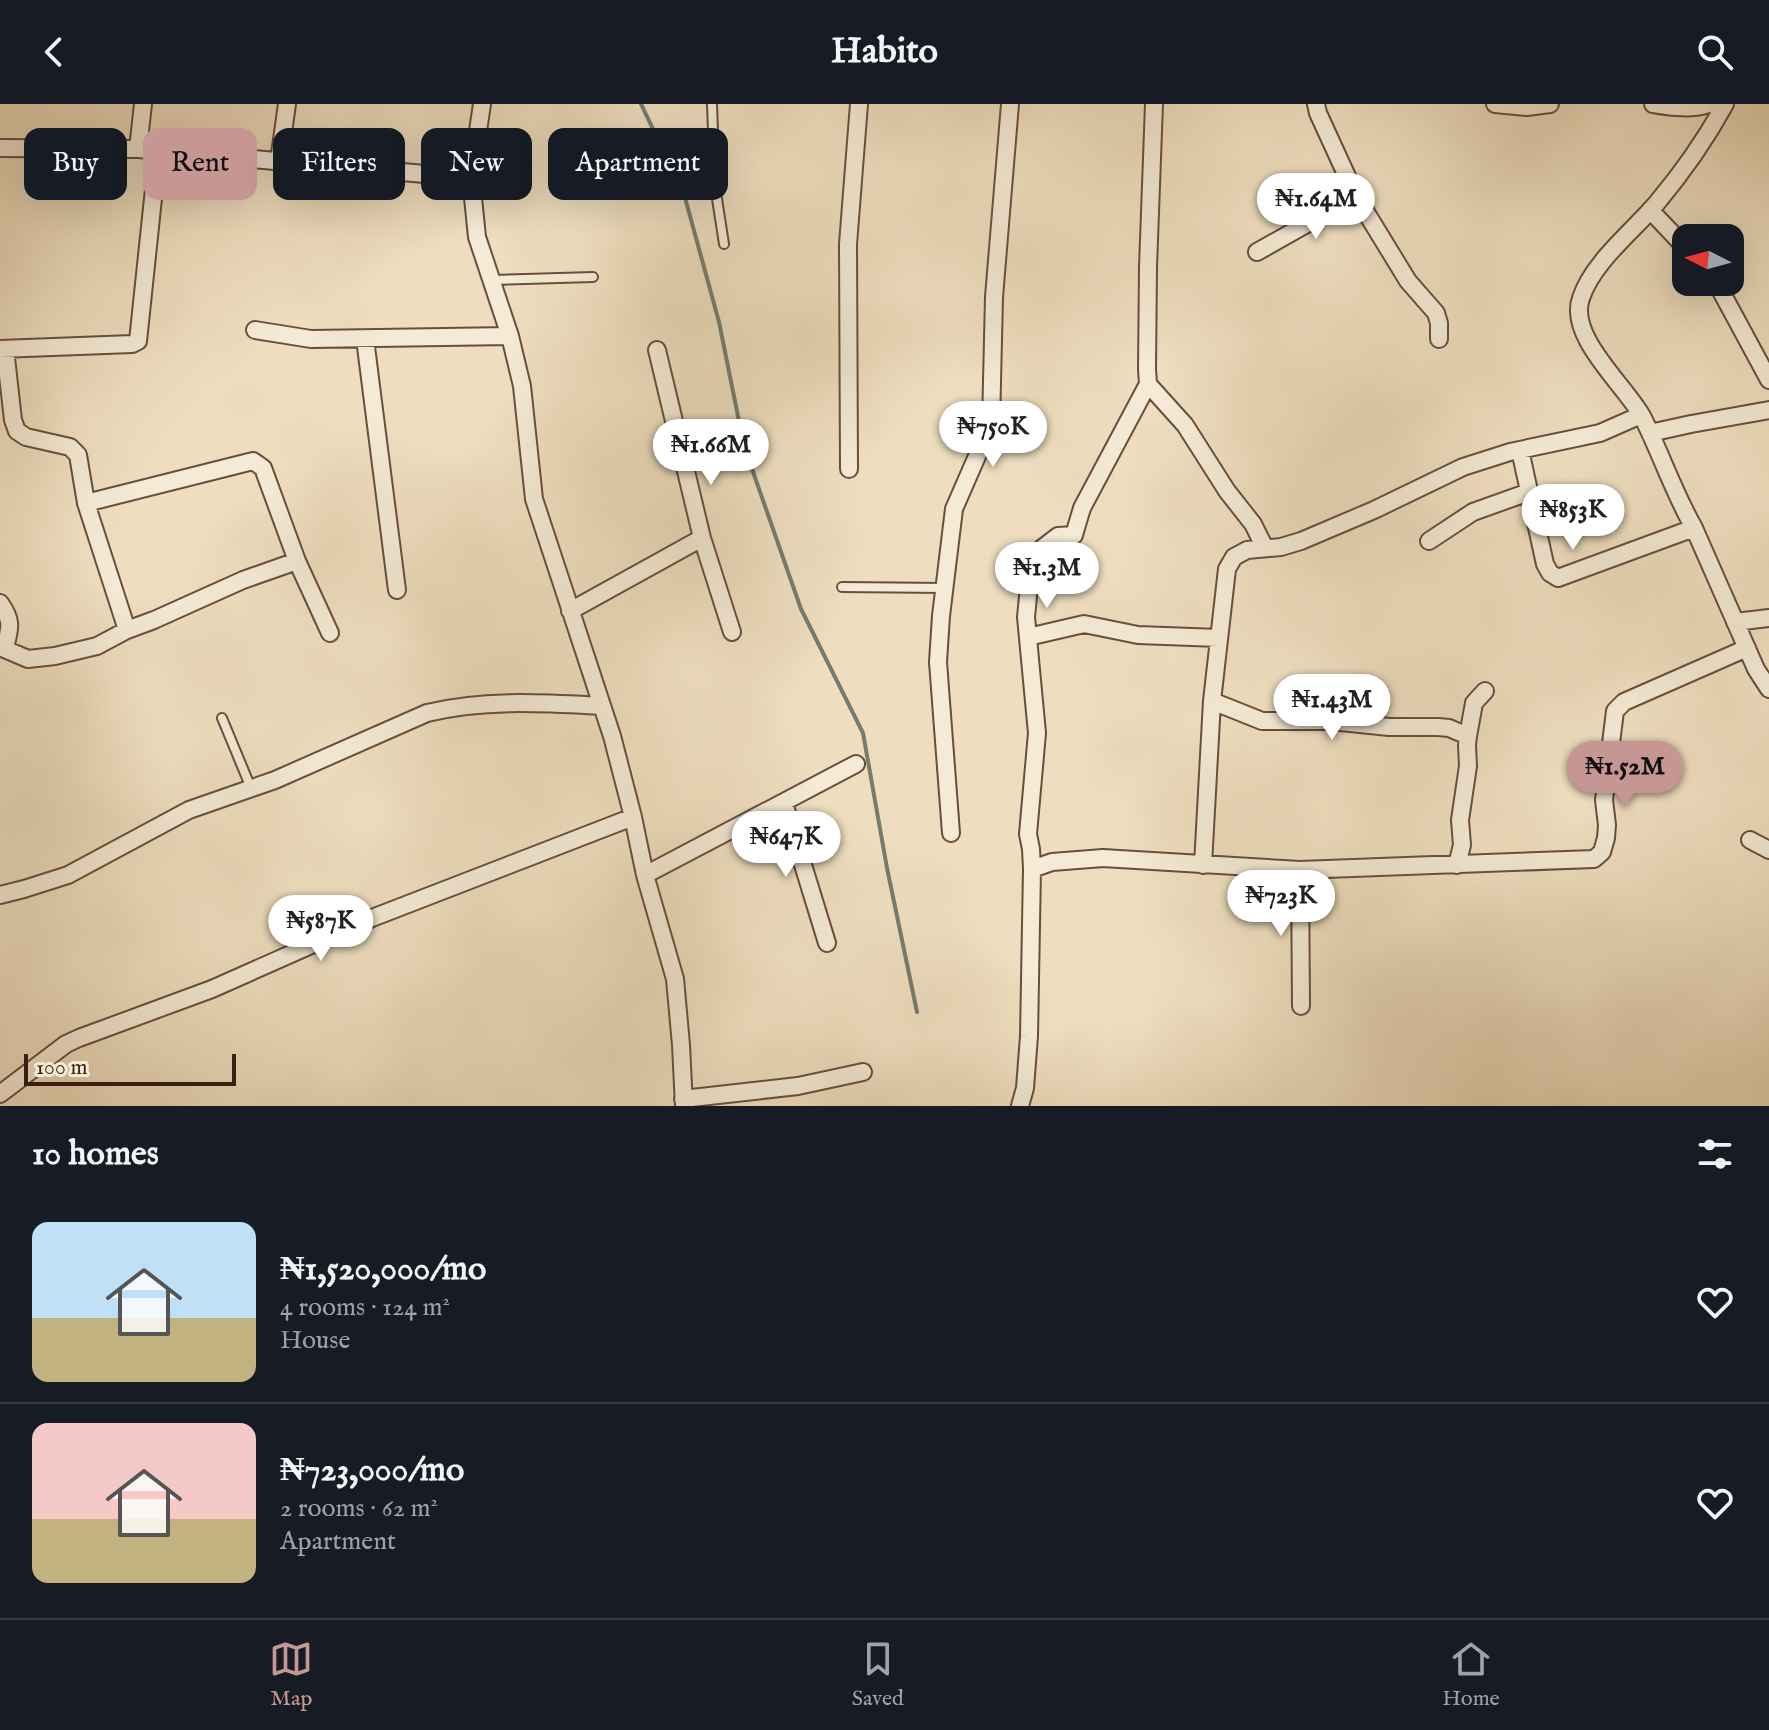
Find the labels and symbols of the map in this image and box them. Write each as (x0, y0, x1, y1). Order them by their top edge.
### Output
pin: ₦1.64M (1251, 173, 1381, 241)
north arrow (1672, 224, 1744, 296)
pin: ₦750K (937, 401, 1049, 469)
pin: ₦1.66M (646, 419, 776, 487)
pin: ₦853K (1517, 484, 1629, 552)
pin: ₦1.3M (991, 542, 1103, 610)
pin: ₦1.43M (1267, 674, 1397, 742)
pin: ₦1.52M (1560, 741, 1690, 809)
pin: ₦647K (730, 811, 842, 879)
pin: ₦723K (1225, 870, 1337, 938)
pin: ₦587K (265, 895, 377, 963)
scale bar (24, 1050, 236, 1086)

